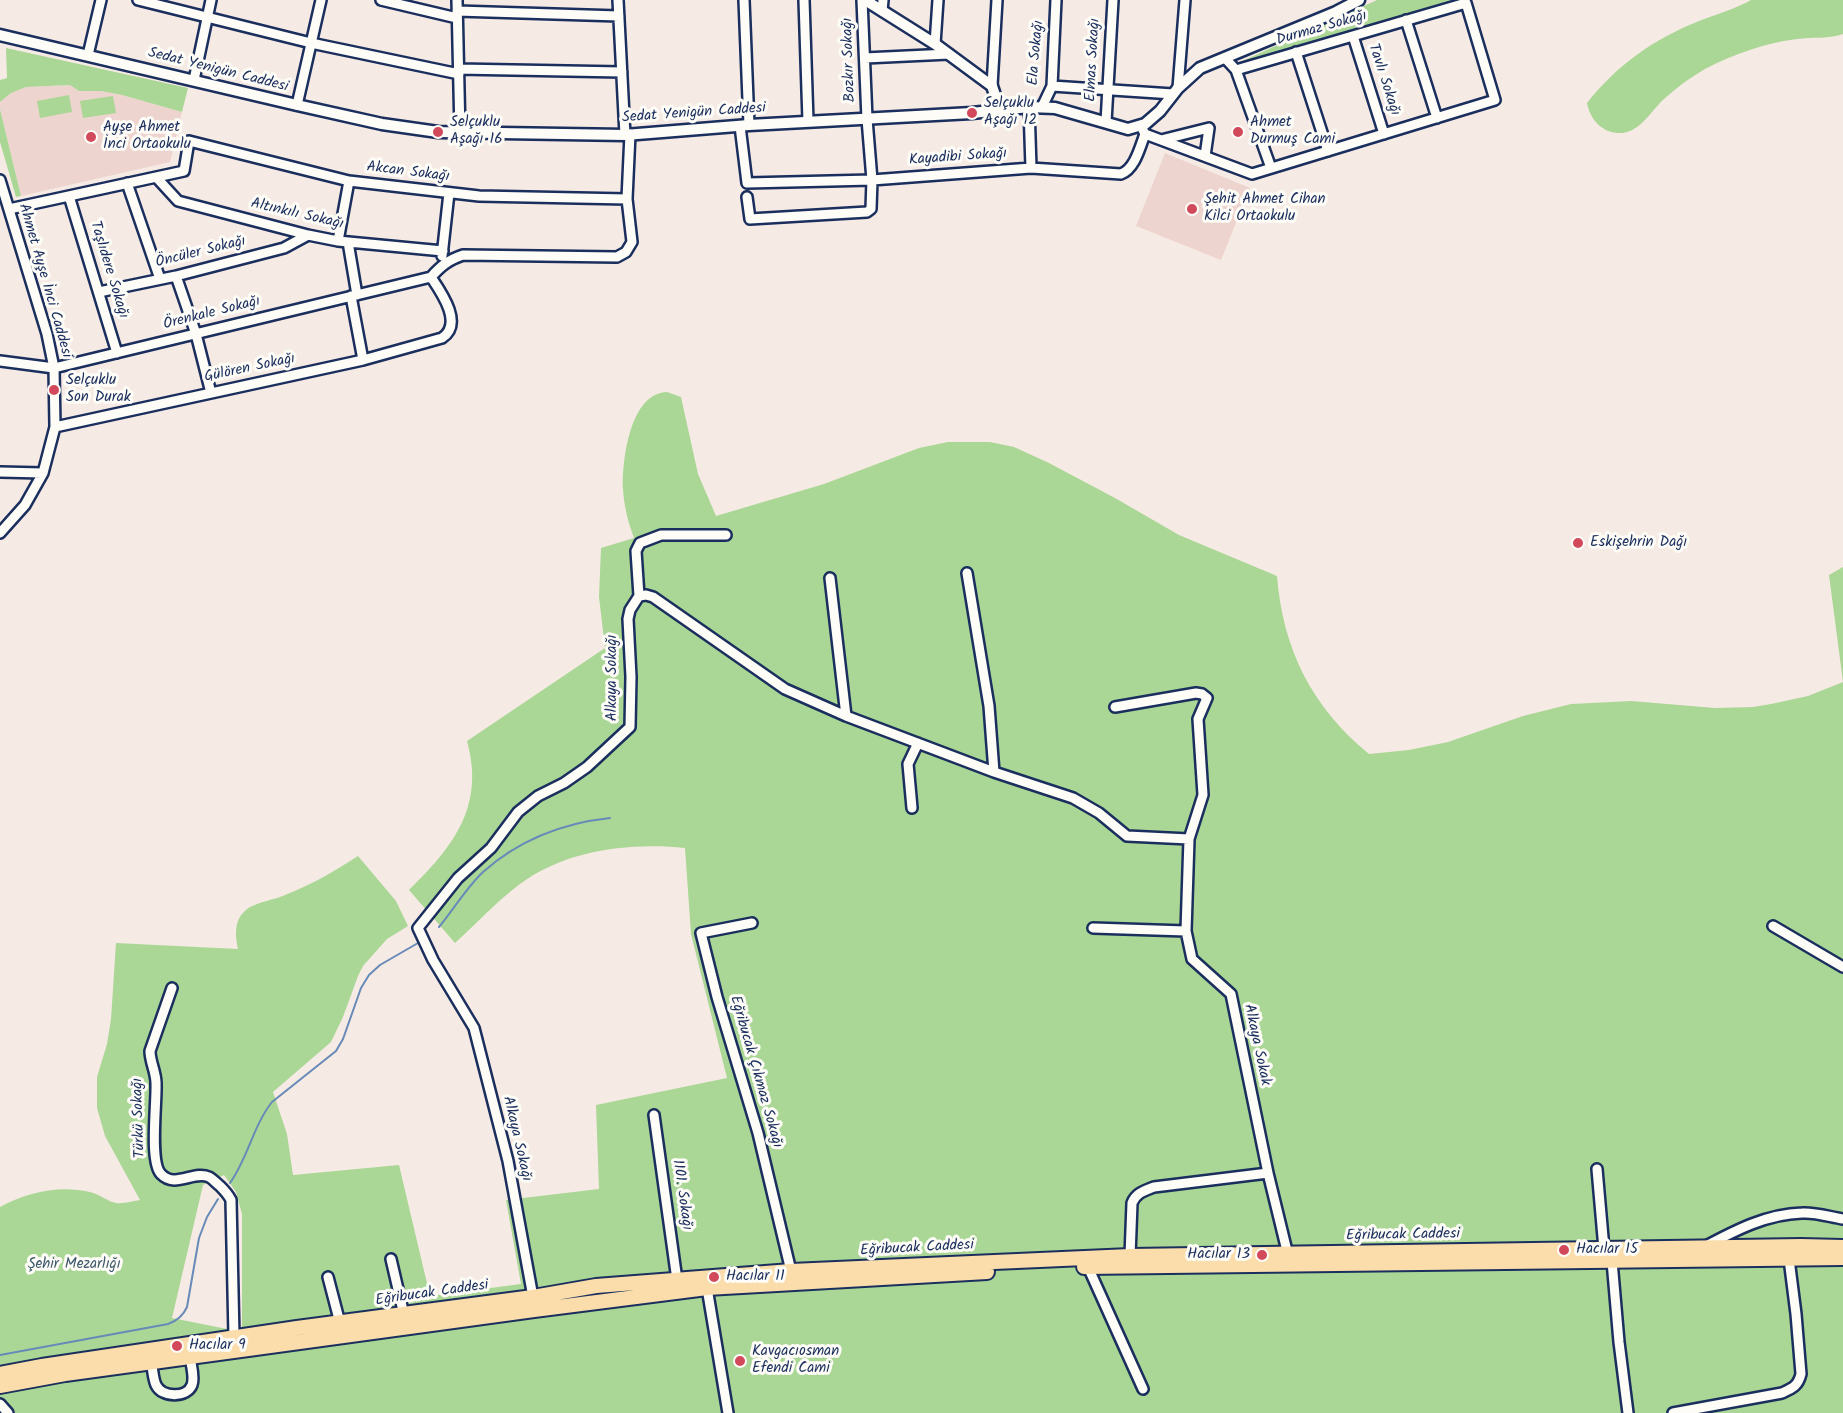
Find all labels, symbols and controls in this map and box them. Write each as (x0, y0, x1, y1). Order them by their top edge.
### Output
street label: Durmaz Sokağı (1275, 7, 1369, 51)
street label: Bozkır Sokağı (840, 17, 860, 103)
street label: Elmas Sokağı (1083, 18, 1105, 102)
street label: Ela Sokağı (1025, 20, 1049, 86)
street label: Tavlı Sokağı (1363, 42, 1403, 118)
street label: Sedat Yenigün Caddesi (146, 45, 290, 97)
place label: Selçuklu Aşağı 12 (984, 95, 1037, 130)
street label: Sedat Yenigün Caddesi (622, 100, 766, 128)
marker: Selçuklu Aşağı 12 (965, 106, 979, 120)
place label: Selçuklu Aşağı 16 (450, 114, 503, 149)
place label: Ahmet Durmuş Cami (1250, 114, 1335, 149)
place label: Ayşe Ahmet İnci Ortaokulu (103, 119, 191, 154)
marker: Selçuklu Aşağı 16 (431, 125, 445, 139)
marker: Ahmet Durmuş Cami (1231, 125, 1245, 139)
marker: Ayşe Ahmet İnci Ortaokulu (84, 130, 98, 144)
street label: Kayadibi Sokağı (908, 146, 1008, 170)
street label: Akcan Sokağı (365, 159, 451, 187)
place label: Şehit Ahmet Cihan Kilci Ortaokulu (1204, 191, 1326, 226)
street label: Altınkılı Sokağı (249, 196, 345, 234)
street label: Ahmet Ayşe İnci Caddesi (13, 202, 75, 360)
marker: Şehit Ahmet Cihan Kilci Ortaokulu (1185, 202, 1199, 216)
street label: Taşlıdere Sokağı (85, 219, 131, 321)
street label: Öncüler Sokağı (154, 233, 248, 273)
street label: Örenkale Sokağı (162, 293, 262, 335)
street label: Gülören Sokağı (203, 351, 297, 387)
place label: Selçuklu Son Durak (66, 372, 131, 407)
marker: Selçuklu Son Durak (47, 383, 61, 397)
place label: Eskişehrin Dağı (1590, 534, 1687, 552)
marker: Eskişehrin Dağı (1571, 536, 1585, 550)
street label: Alkaya Sokağı (604, 635, 622, 721)
street label: Eğribucak Çıkmaz Sokağı (725, 994, 785, 1150)
street label: Alkaya Sokak (1239, 1003, 1273, 1087)
street label: Türkü Sokağı (130, 1078, 150, 1158)
street label: Alkaya Sokağı (497, 1095, 535, 1183)
street label: 1101. Sokağı (667, 1159, 695, 1231)
street label: Eğribucak Caddesi (1346, 1226, 1460, 1246)
street label: Eğribucak Caddesi (860, 1237, 974, 1261)
place label: Hacılar 15 (1576, 1241, 1638, 1259)
marker: Hacılar 15 (1557, 1243, 1571, 1257)
place label: Hacılar 13 (1187, 1246, 1250, 1264)
marker: Hacılar 13 (1255, 1248, 1269, 1262)
park label: Şehir Mezarlığı (27, 1256, 121, 1274)
place label: Hacılar 11 (726, 1268, 785, 1286)
marker: Hacılar 11 (707, 1270, 721, 1284)
street label: Eğribucak Caddesi (374, 1277, 490, 1311)
place label: Hacılar 9 (189, 1337, 246, 1355)
marker: Hacılar 9 (170, 1339, 184, 1353)
place label: Kavgacıosman Efendi Cami (752, 1343, 839, 1378)
marker: Kavgacıosman Efendi Cami (733, 1354, 747, 1368)

